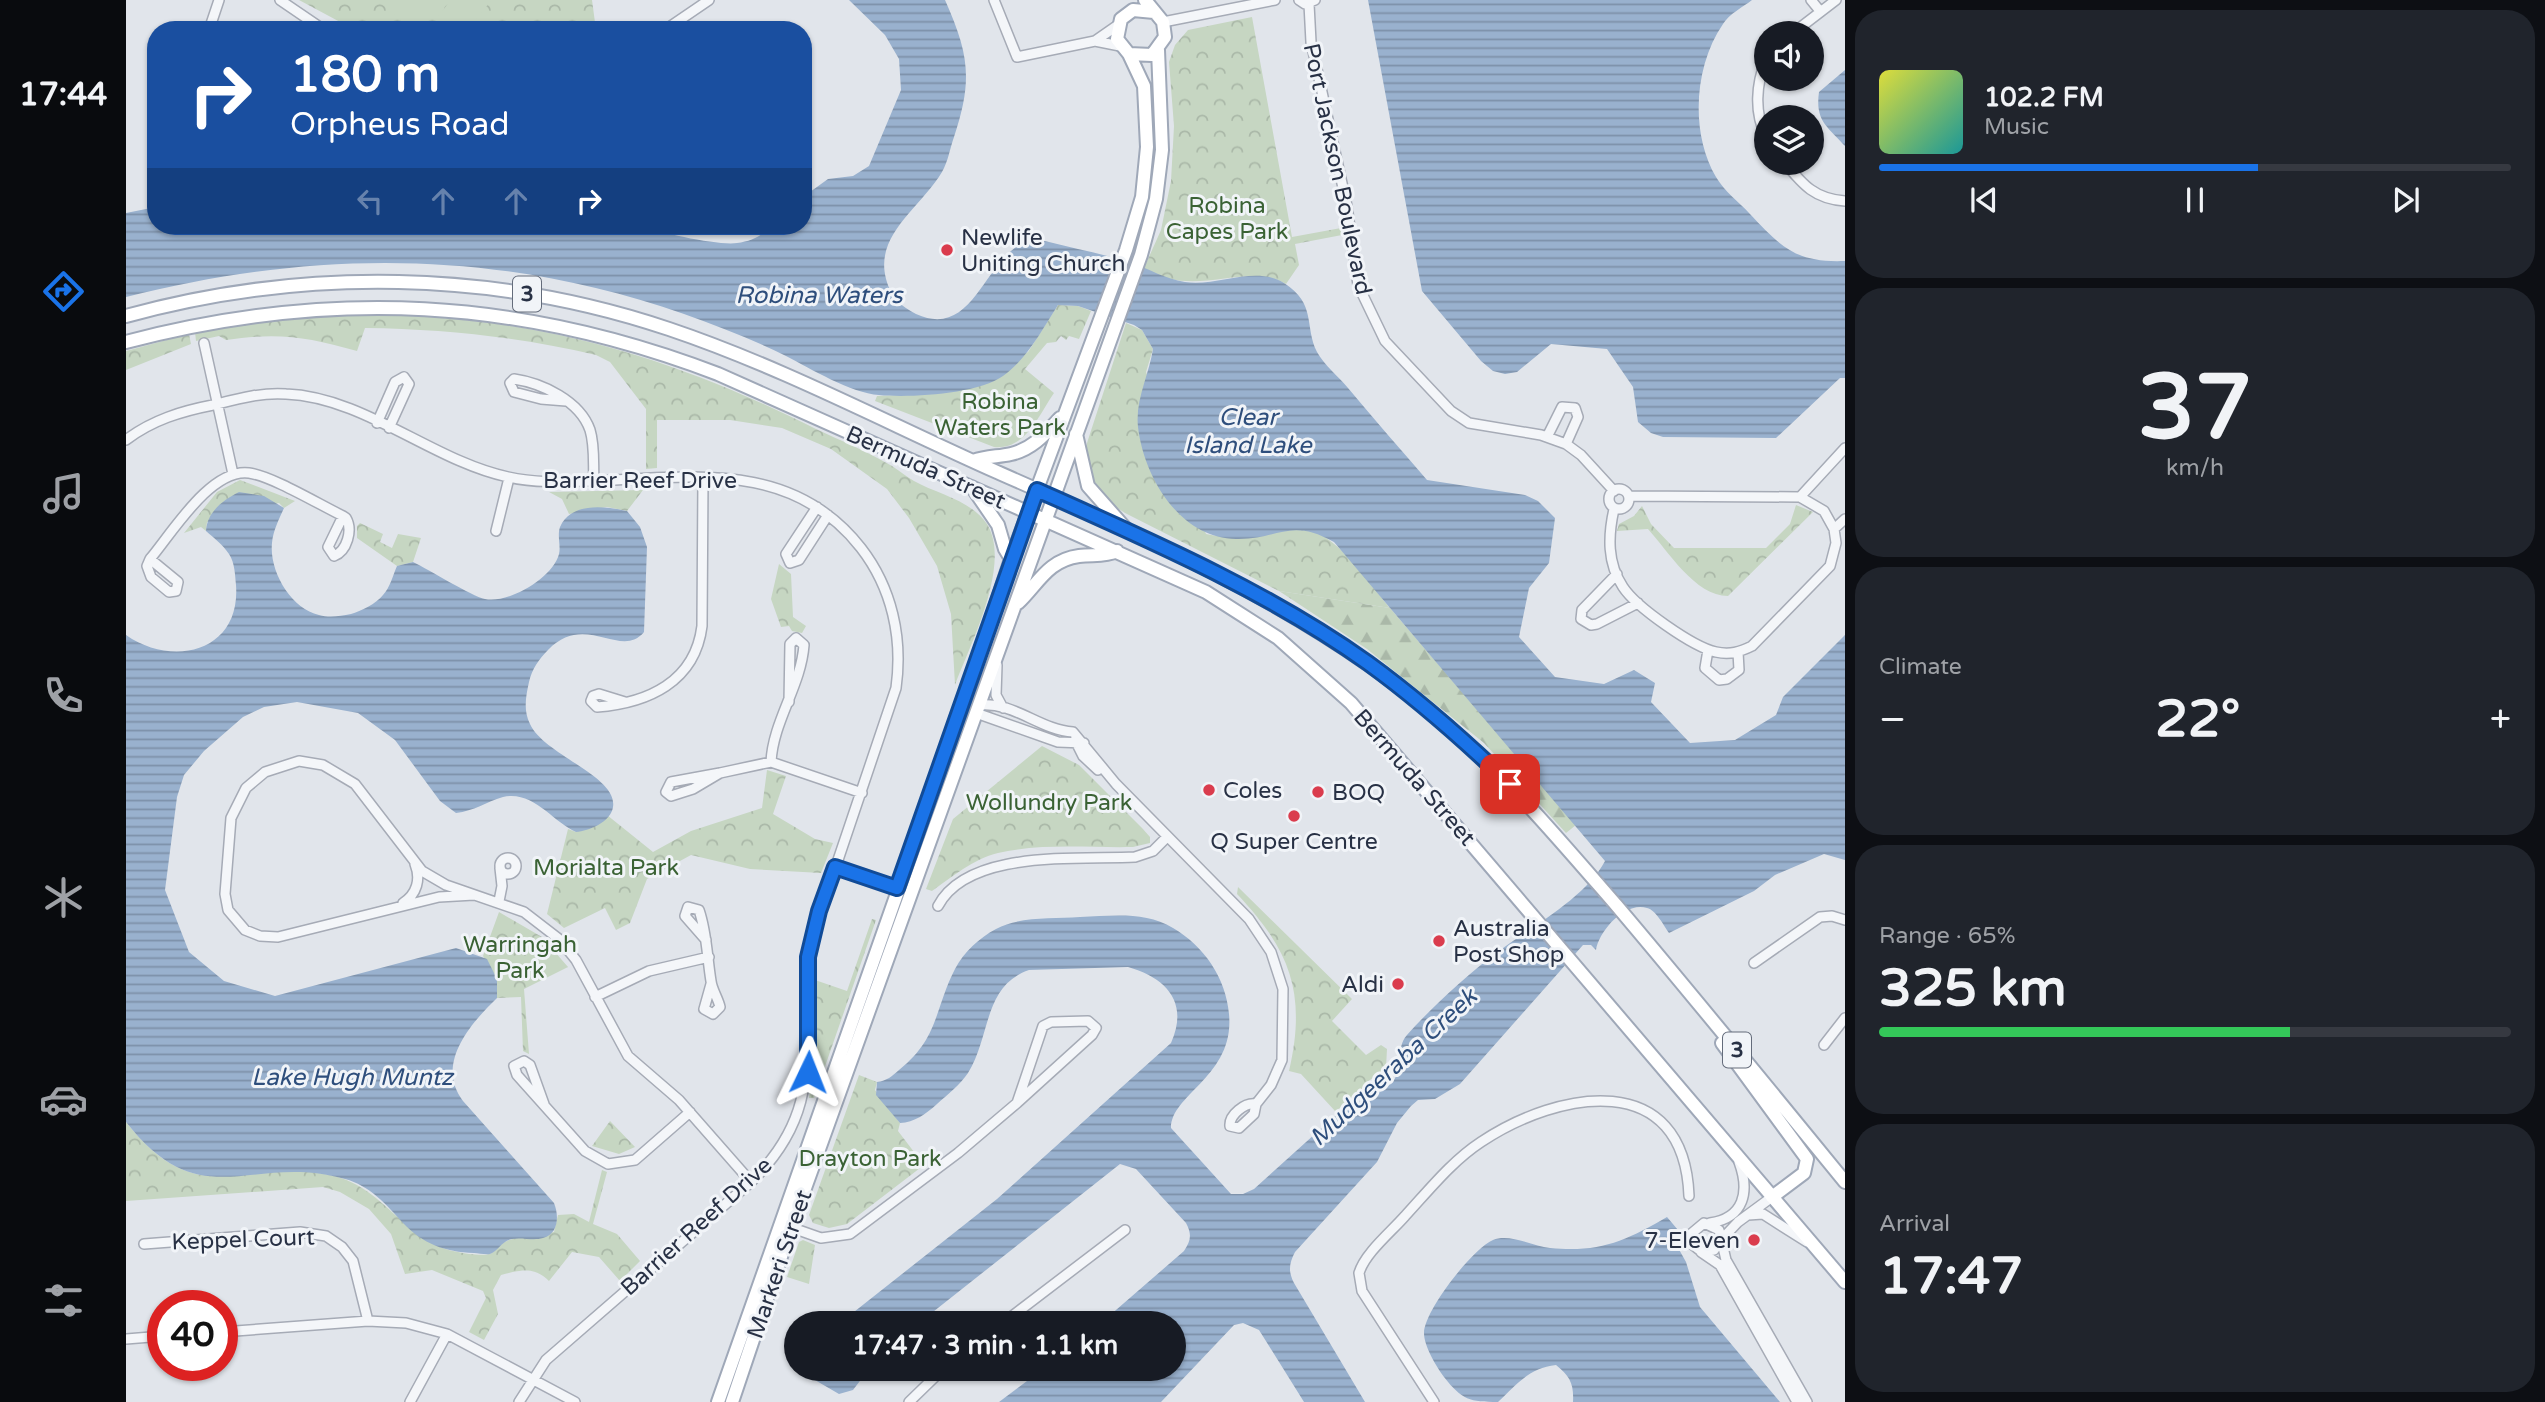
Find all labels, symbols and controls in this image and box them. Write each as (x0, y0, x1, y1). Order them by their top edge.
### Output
map controls (1754, 21, 1824, 175)
button: sound (1754, 21, 1824, 91)
street label: Port Jackson Boulevard (1297, 41, 1377, 298)
text: 180 m (290, 46, 440, 105)
icon: right (175, 49, 266, 140)
text: 17:44 (19, 76, 107, 114)
text: 102.2 FM (1984, 82, 2104, 113)
button: layers (1754, 105, 1824, 175)
text: Orpheus Road (290, 106, 509, 144)
text: Music (1984, 113, 2049, 141)
icon: previous (1965, 181, 2003, 219)
icon: pause (2176, 181, 2214, 219)
icon: next (2387, 181, 2425, 219)
icon: left (351, 182, 389, 220)
icon: ahead (424, 182, 462, 220)
icon: ahead (497, 182, 535, 220)
icon: right (570, 182, 608, 220)
park label: Robina Capes Park (1166, 192, 1288, 246)
place label: Newlife Uniting Church (961, 224, 1125, 278)
marker: Newlife Uniting Church (939, 242, 955, 258)
icon: directions (39, 267, 88, 316)
road number: 3 (513, 276, 541, 312)
water label: Robina Waters (736, 281, 904, 310)
text: 37 (2138, 353, 2252, 463)
park label: Robina Waters Park (934, 388, 1066, 442)
water label: Clear Island Lake (1184, 403, 1313, 460)
street label: Bermuda Street (841, 420, 1010, 516)
text: km/h (2166, 454, 2224, 482)
street label: Barrier Reef Drive (543, 467, 737, 495)
icon: music (39, 469, 88, 518)
text: Climate (1879, 653, 1962, 681)
icon: phone (39, 671, 88, 720)
text: 22° (2155, 688, 2240, 751)
text: − (1879, 697, 1906, 743)
text: + (2490, 697, 2511, 743)
street label: Bermuda Street (1347, 704, 1481, 852)
pin (1480, 754, 1540, 814)
icon: arrive (1491, 765, 1529, 803)
place label: Coles (1223, 777, 1282, 805)
place label: BOQ (1332, 779, 1385, 807)
marker: Coles (1201, 782, 1217, 798)
marker: BOQ (1310, 784, 1326, 800)
park label: Wollundry Park (966, 789, 1132, 817)
marker: Q Super Centre (1286, 808, 1302, 824)
place label: Q Super Centre (1210, 828, 1378, 856)
park label: Morialta Park (533, 854, 679, 882)
icon: climate (39, 873, 88, 922)
place label: Australia Post Shop (1453, 915, 1564, 969)
text: Range · 65% (1879, 922, 2015, 950)
park label: Warringah Park (463, 931, 577, 985)
marker: Australia Post Shop (1431, 933, 1447, 949)
text: 325 km (1879, 957, 2067, 1020)
place label: Aldi (1341, 971, 1384, 999)
marker: Aldi (1390, 976, 1406, 992)
water label: Mudgeeraba Creek (1304, 981, 1484, 1152)
road number: 3 (1723, 1032, 1751, 1068)
position arrow (771, 1035, 845, 1109)
water label: Lake Hugh Muntz (251, 1063, 455, 1092)
icon: car (39, 1075, 88, 1124)
park label: Drayton Park (798, 1145, 942, 1173)
street label: Barrier Reef Drive (615, 1151, 778, 1302)
street label: Markeri Street (741, 1186, 819, 1342)
text: Arrival (1879, 1210, 1950, 1238)
street label: Keppel Court (171, 1223, 315, 1256)
place label: 7-Eleven (1644, 1227, 1740, 1255)
marker: 7-Eleven (1746, 1232, 1762, 1248)
text: 17:47 (1879, 1245, 2023, 1308)
icon: filters (39, 1276, 88, 1325)
speed limit sign: 40 (147, 1290, 238, 1381)
text: 17:47 · 3 min · 1.1 km (852, 1330, 1118, 1361)

